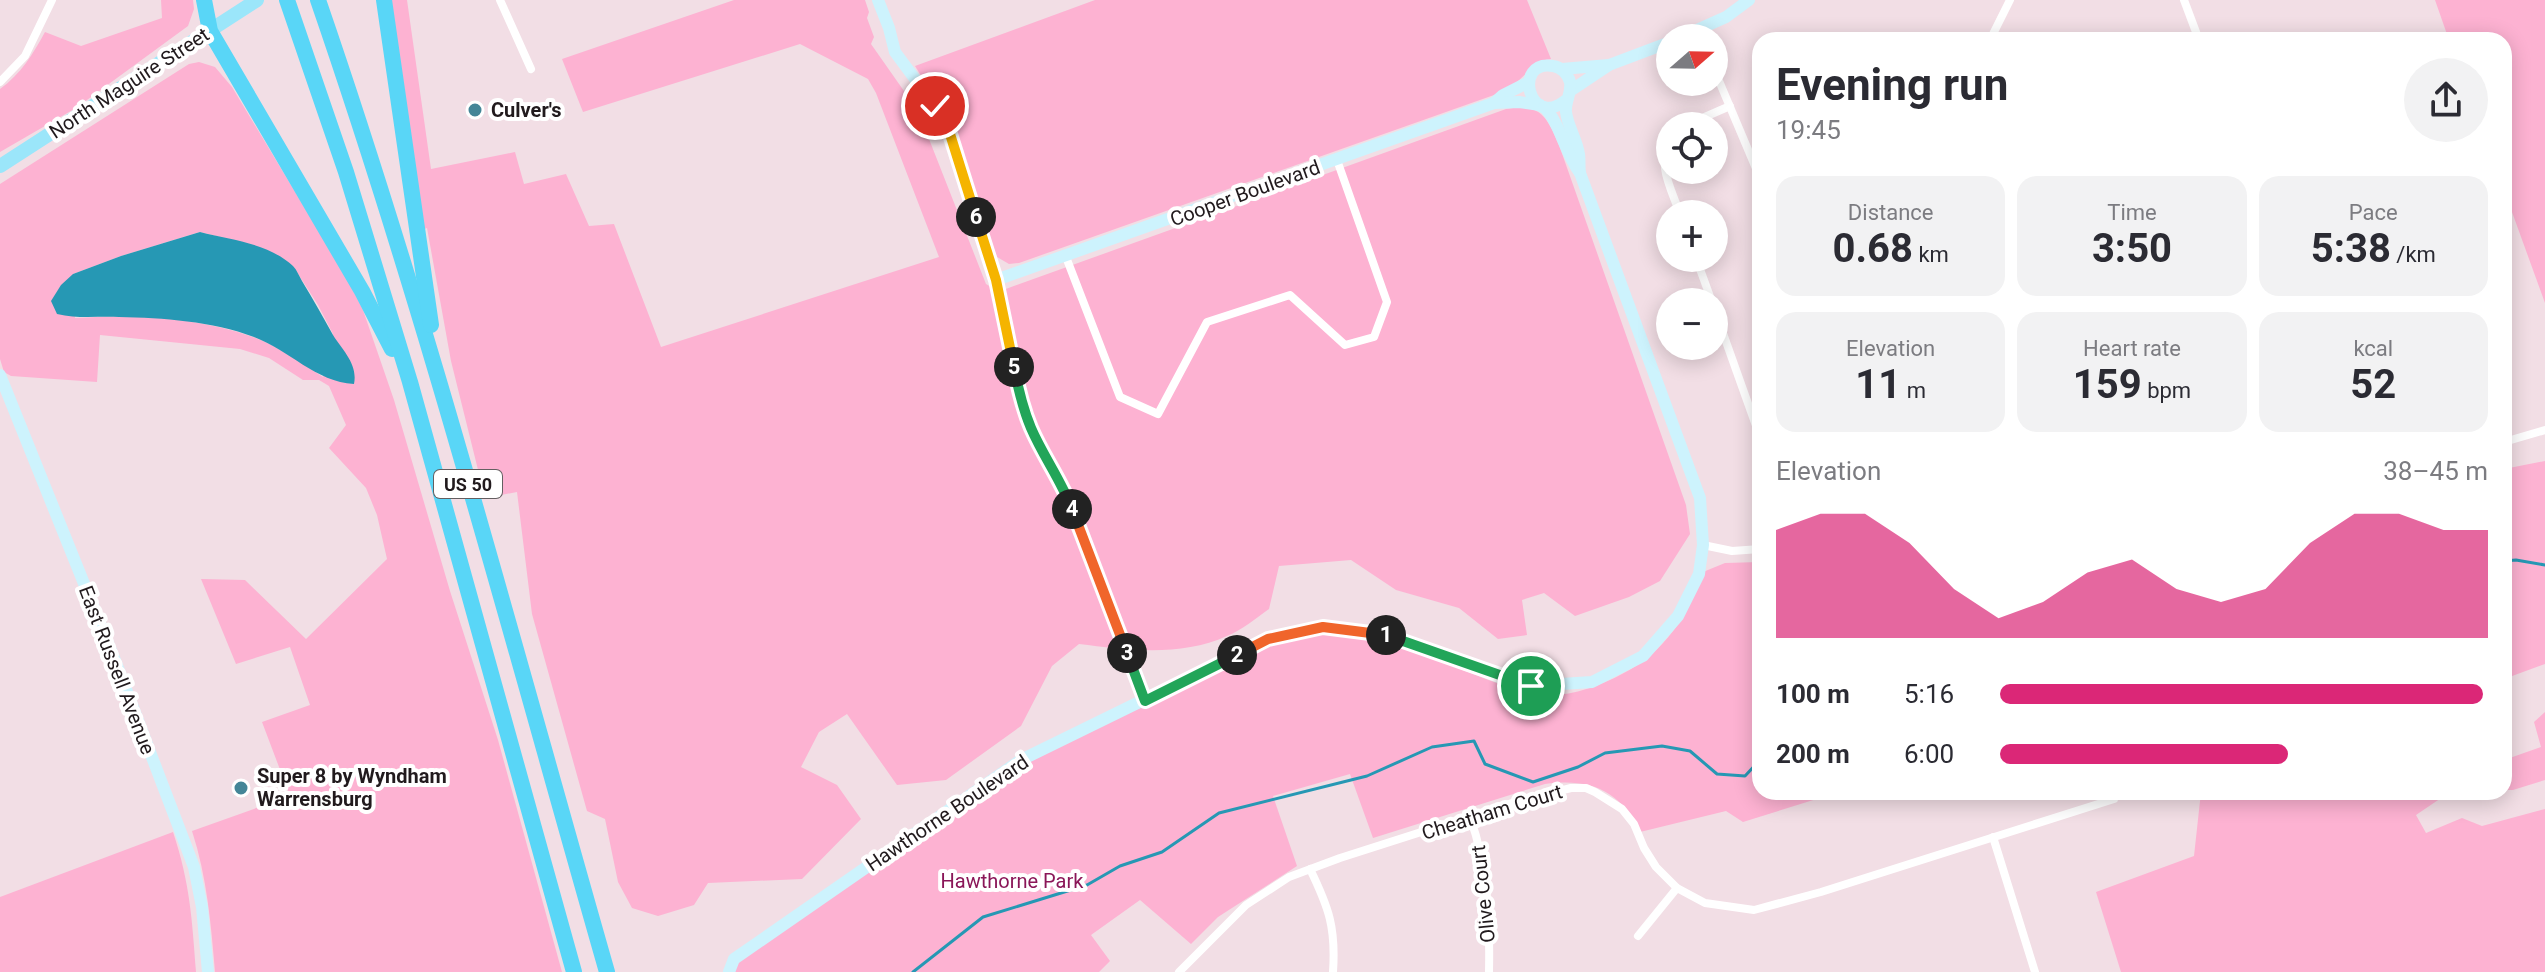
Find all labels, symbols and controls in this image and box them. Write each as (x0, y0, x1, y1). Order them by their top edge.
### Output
street label: North Maguire Street (45, 22, 213, 144)
north arrow (1656, 24, 1728, 96)
map controls (1656, 24, 1728, 360)
button: share (2404, 58, 2488, 142)
text: Evening run (1776, 59, 2008, 111)
pin (901, 72, 969, 140)
icon: check (913, 84, 957, 128)
place label: Culver's (491, 98, 562, 122)
marker: Culver's (466, 101, 484, 119)
button: locate (1656, 112, 1728, 184)
text: 19:45 (1776, 115, 1841, 145)
street label: Cooper Boulevard (1167, 155, 1323, 231)
pin: 6 (956, 197, 996, 237)
button: + (1656, 200, 1728, 272)
text: Distance (1848, 200, 1933, 225)
text: Time (2107, 200, 2157, 225)
text: Pace (2349, 200, 2398, 225)
text: 6 (970, 204, 982, 229)
text: 0.68 (1832, 225, 1913, 272)
text: 3:50 (2092, 225, 2172, 272)
text: 5:38 (2311, 225, 2391, 272)
text: km (1913, 242, 1949, 267)
text: /km (2391, 242, 2436, 267)
button: − (1656, 288, 1728, 360)
text: Elevation (1846, 336, 1935, 361)
text: Heart rate (2083, 336, 2181, 361)
text: kcal (2353, 336, 2393, 361)
pin: 5 (994, 347, 1034, 387)
text: 5 (1008, 354, 1020, 379)
text: 11 (1855, 361, 1901, 408)
text: 159 (2073, 361, 2142, 408)
text: 52 (2350, 361, 2396, 408)
text: m (1901, 378, 1926, 403)
text: bpm (2142, 378, 2191, 403)
text: Elevation (1776, 456, 1881, 486)
text: 38–45 m (2383, 456, 2488, 486)
road number: US 50 (434, 470, 502, 498)
pin: 4 (1052, 489, 1092, 529)
text: 4 (1066, 496, 1078, 521)
street label: East Russell Avenue (74, 582, 160, 758)
pin: 1 (1366, 615, 1406, 655)
text: 1 (1380, 622, 1392, 647)
pin: 3 (1107, 633, 1147, 673)
pin: 2 (1217, 635, 1257, 675)
text: 3 (1121, 640, 1133, 665)
text: 2 (1231, 642, 1243, 667)
pin (1497, 652, 1565, 720)
icon: arrive (1509, 664, 1553, 708)
text: 100 m (1776, 679, 1850, 709)
text: 5:16 (1904, 679, 1954, 709)
text: 200 m (1776, 739, 1850, 769)
text: 6:00 (1904, 739, 1954, 769)
street label: Hawthorne Boulevard (861, 750, 1033, 876)
place label: Super 8 by Wyndham Warrensburg (257, 764, 447, 811)
marker: Super 8 by Wyndham Warrensburg (232, 779, 250, 797)
street label: Cheatham Court (1419, 779, 1565, 845)
street label: Olive Court (1466, 844, 1500, 944)
park label: Hawthorne Park (941, 869, 1084, 893)

